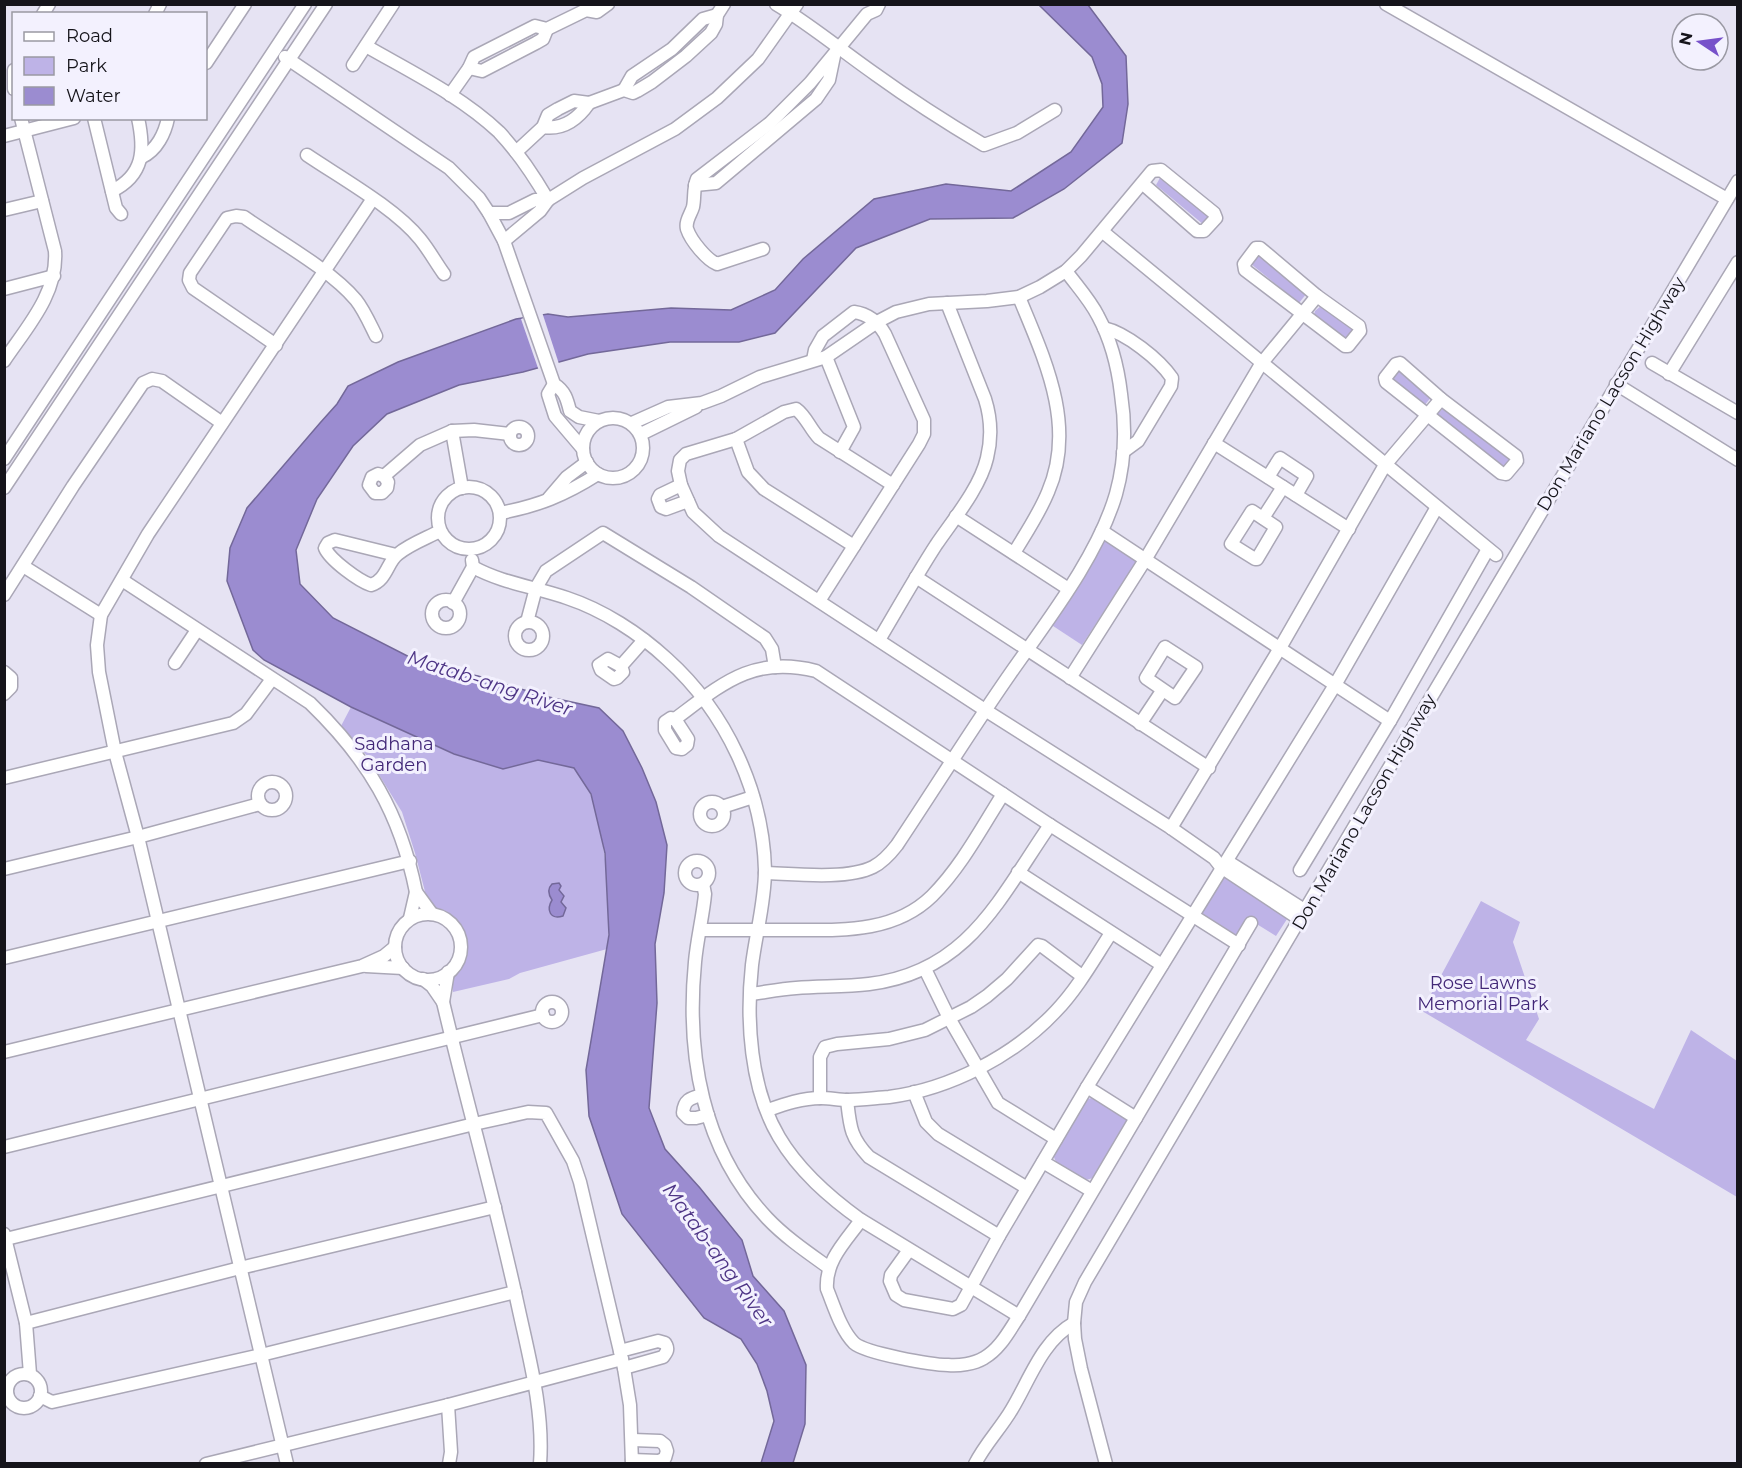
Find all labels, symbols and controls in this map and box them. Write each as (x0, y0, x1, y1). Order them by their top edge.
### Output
legend (12, 12, 207, 120)
north arrow (1670, 12, 1730, 72)
text: Road (66, 25, 113, 47)
text: N (1675, 30, 1697, 47)
text: Park (66, 55, 107, 77)
text: Water (66, 85, 121, 107)
street label: Don Mariano Lacson Highway (1532, 273, 1690, 515)
water label: Matab-ang River (404, 645, 576, 721)
street label: Don Mariano Lacson Highway (1287, 690, 1441, 934)
park label: Sadhana Garden (354, 733, 434, 776)
park label: Rose Lawns Memorial Park (1417, 972, 1549, 1015)
water label: Matab-ang River (658, 1178, 779, 1332)

